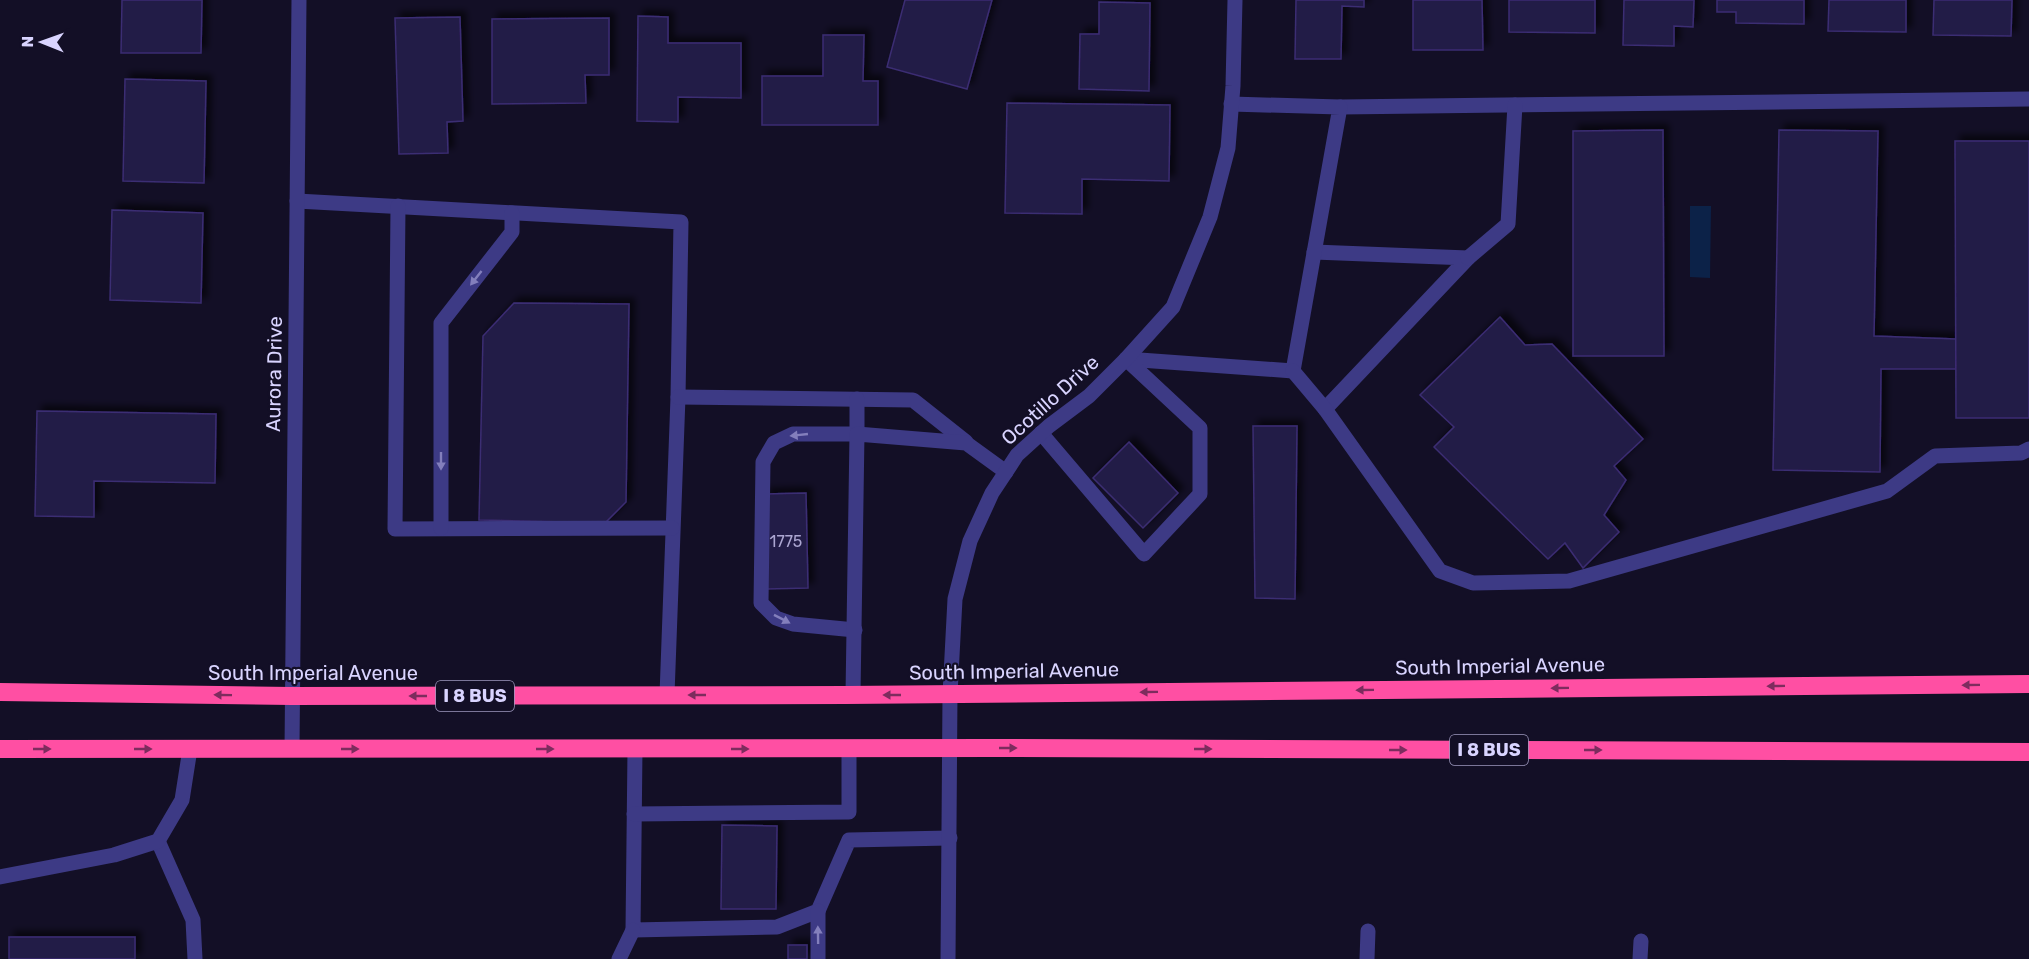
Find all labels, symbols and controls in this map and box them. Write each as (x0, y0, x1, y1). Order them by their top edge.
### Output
north arrow (12, 12, 72, 72)
text: N (18, 36, 37, 48)
one-way arrow (470, 270, 482, 286)
street label: Aurora Drive (261, 316, 287, 432)
street label: Ocotillo Drive (996, 350, 1104, 450)
one-way arrow (789, 430, 808, 440)
one-way arrow (436, 452, 446, 471)
house number: 1775 (770, 532, 802, 551)
one-way arrow (773, 614, 790, 623)
street label: South Imperial Avenue (1395, 652, 1605, 680)
street label: South Imperial Avenue (909, 657, 1119, 685)
street label: South Imperial Avenue (208, 661, 418, 685)
one-way arrow (1961, 680, 1980, 689)
road number: I 8 BUS (436, 681, 514, 711)
one-way arrow (1766, 681, 1785, 691)
one-way arrow (1550, 683, 1569, 693)
one-way arrow (1355, 685, 1374, 695)
one-way arrow (1140, 687, 1159, 697)
one-way arrow (213, 690, 232, 700)
one-way arrow (687, 690, 706, 700)
one-way arrow (882, 690, 901, 700)
one-way arrow (408, 691, 427, 701)
road number: I 8 BUS (1450, 735, 1528, 765)
one-way arrow (999, 743, 1018, 753)
one-way arrow (33, 744, 52, 754)
one-way arrow (133, 744, 152, 754)
one-way arrow (341, 744, 360, 754)
one-way arrow (536, 744, 555, 754)
one-way arrow (731, 744, 750, 754)
one-way arrow (1194, 744, 1213, 754)
one-way arrow (1389, 745, 1408, 755)
one-way arrow (1584, 745, 1603, 755)
one-way arrow (813, 926, 823, 945)

